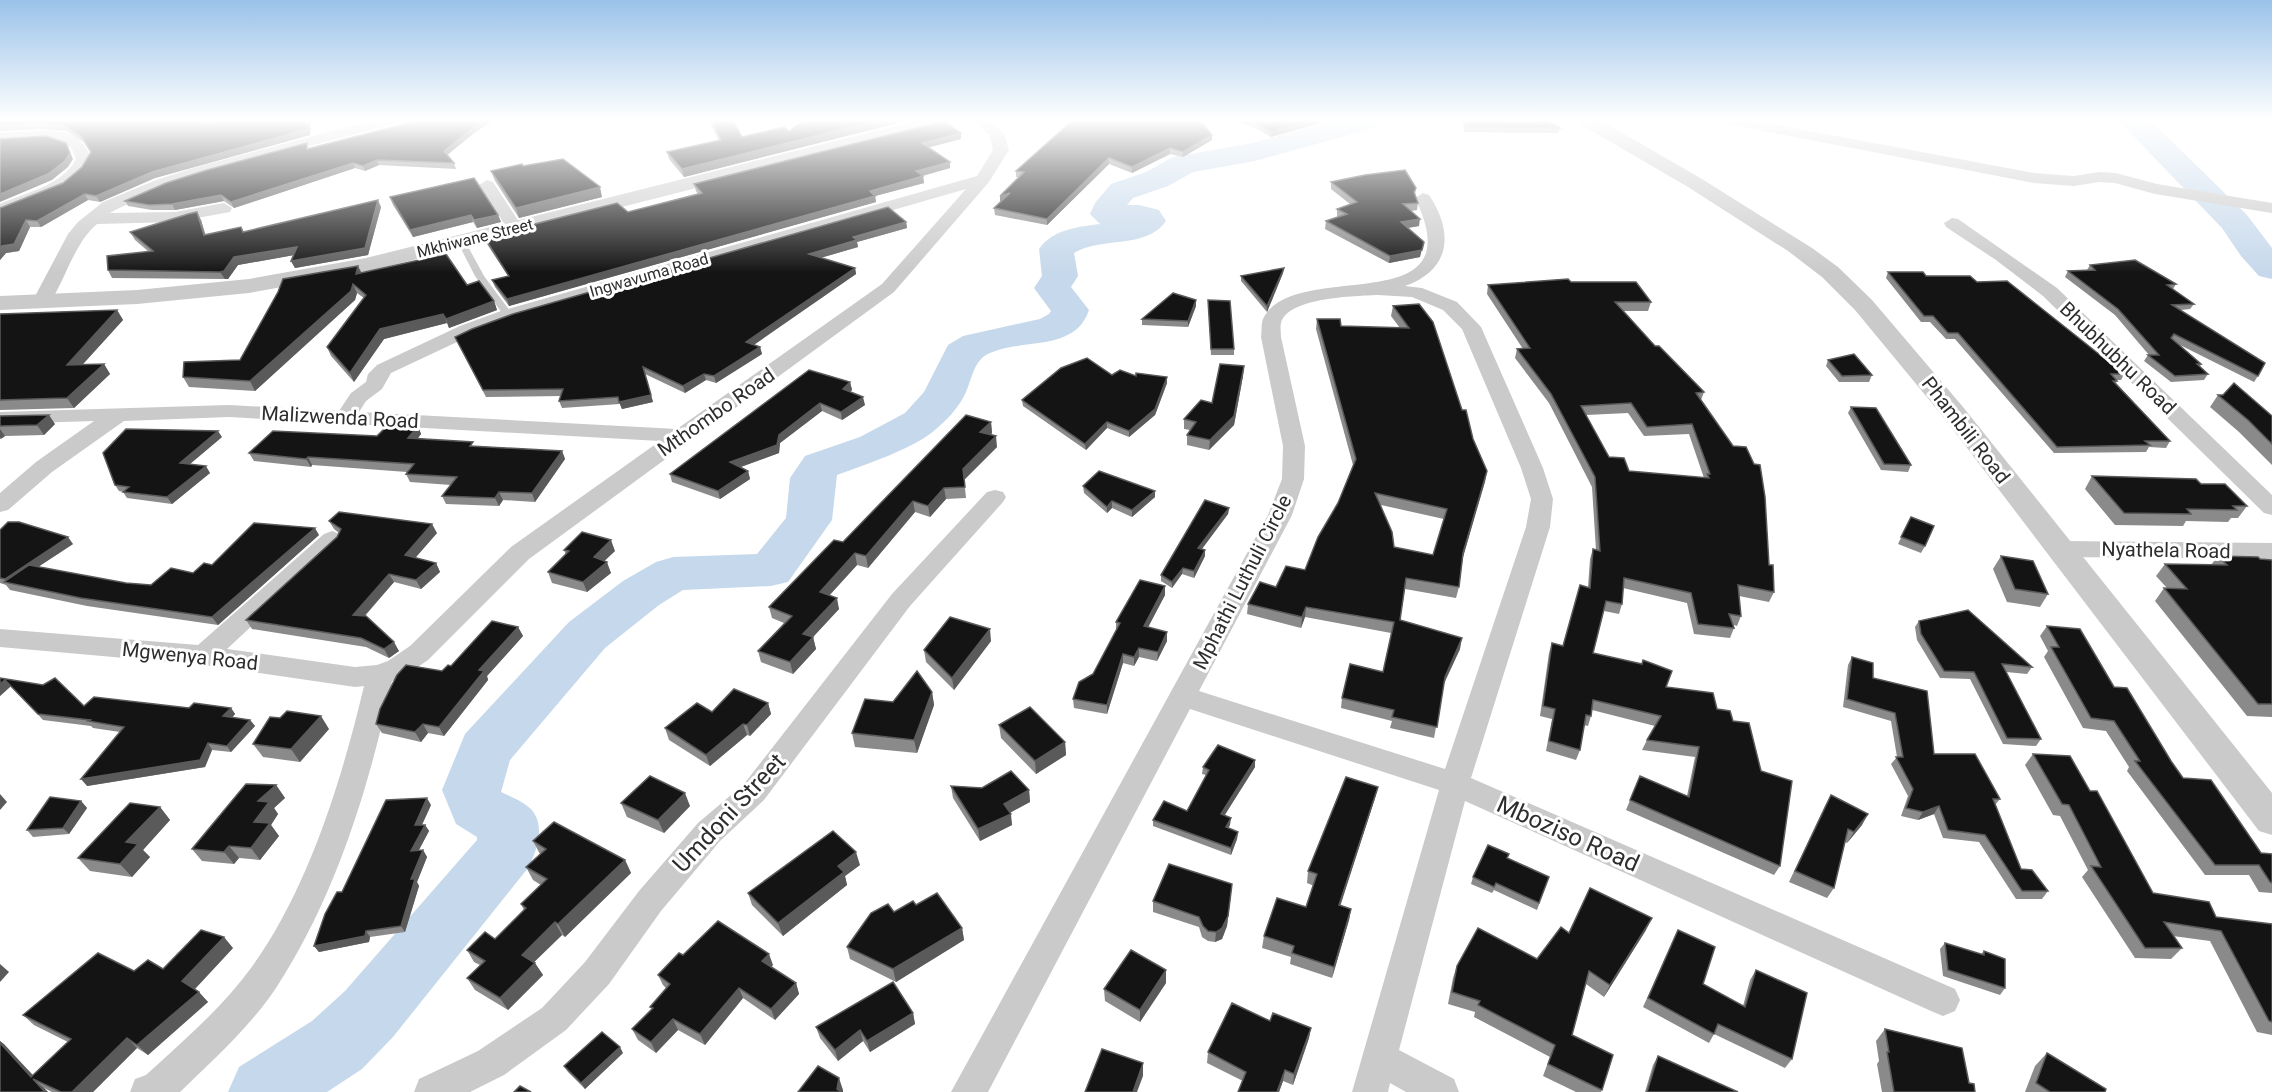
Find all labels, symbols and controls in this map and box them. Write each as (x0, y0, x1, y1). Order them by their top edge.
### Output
street label: Mkhiwane Street (415, 214, 535, 262)
street label: Ingwavuma Road (587, 249, 711, 301)
street label: Bhubhubhu Road (2055, 297, 2181, 419)
street label: Mthombo Road (653, 363, 779, 461)
street label: Phambili Road (1917, 372, 2015, 488)
street label: Malizwenda Road (261, 401, 419, 433)
street label: Mphathi Luthuli Circle (1187, 491, 1297, 673)
street label: Nyathela Road (2101, 537, 2231, 563)
street label: Mgwenya Road (121, 637, 259, 675)
street label: Umdoni Street (667, 748, 791, 878)
street label: Mboziso Road (1493, 790, 1643, 878)

